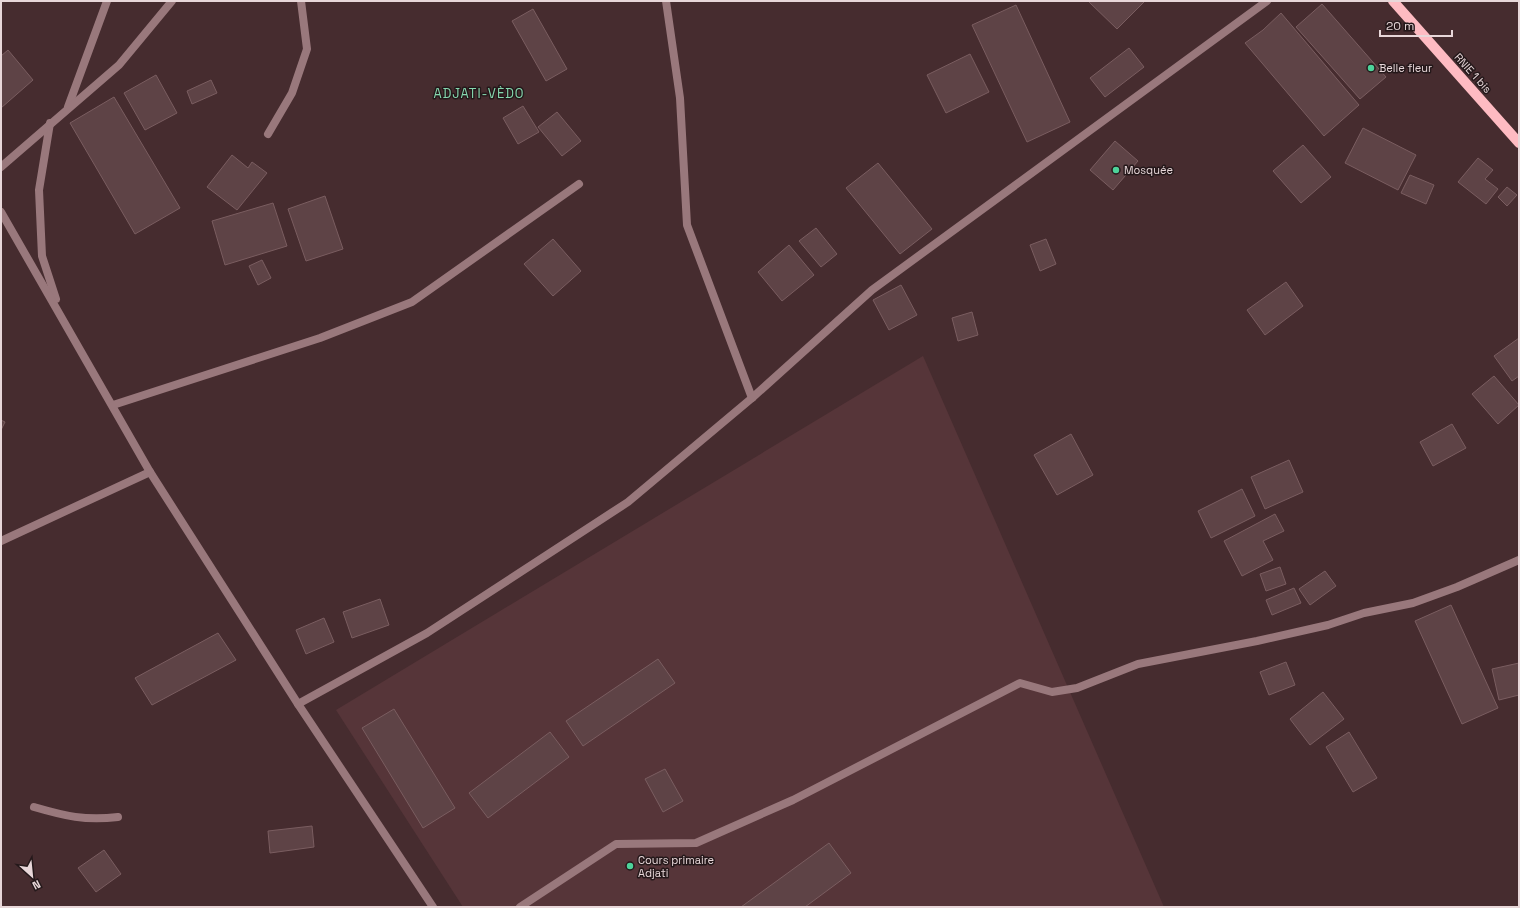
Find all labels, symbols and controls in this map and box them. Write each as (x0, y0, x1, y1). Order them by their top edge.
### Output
scale bar (1380, 12, 1452, 38)
text: 20 m (1386, 18, 1414, 34)
street label: RNIE 1 bis (1451, 50, 1495, 96)
place label: Belle fleur (1379, 61, 1432, 75)
marker: Belle fleur (1366, 63, 1376, 73)
district label: ADJATI-VÈDO (433, 85, 525, 102)
place label: Mosquée (1124, 163, 1173, 177)
marker: Mosquée (1111, 165, 1121, 175)
place label: Cours primaire Adjati (638, 853, 714, 880)
north arrow (12, 856, 52, 896)
marker: Cours primaire Adjati (625, 861, 635, 871)
text: N (30, 877, 43, 893)

